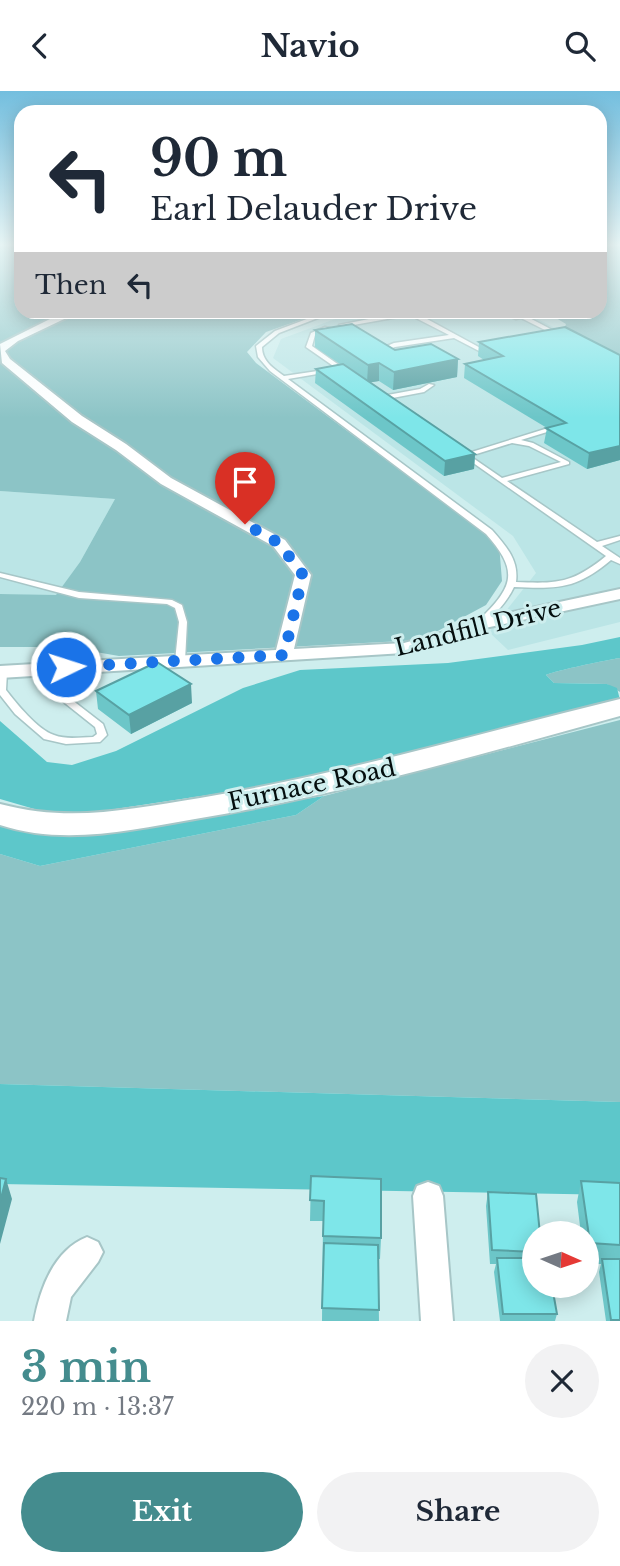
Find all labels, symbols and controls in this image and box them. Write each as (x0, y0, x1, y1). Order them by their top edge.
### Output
text: Navio (260, 26, 360, 66)
icon: back (21, 27, 59, 65)
icon: search (561, 27, 599, 65)
text: 90 m (150, 128, 287, 189)
icon: left (35, 133, 126, 224)
text: Earl Delauder Drive (150, 189, 477, 229)
icon: left (121, 266, 159, 304)
text: Then (35, 269, 107, 301)
pin (215, 452, 275, 524)
icon: arrive (226, 463, 264, 501)
street label: Landfill Drive (392, 593, 564, 662)
position arrow (29, 630, 103, 704)
street label: Furnace Road (225, 753, 398, 816)
north arrow (522, 1221, 598, 1299)
map controls (522, 1221, 599, 1298)
text: 3 min (21, 1341, 151, 1393)
button: close (525, 1344, 599, 1418)
text: 220 m · 13:37 (21, 1393, 174, 1421)
button: Exit (21, 1472, 303, 1552)
button: Share (317, 1472, 599, 1552)

